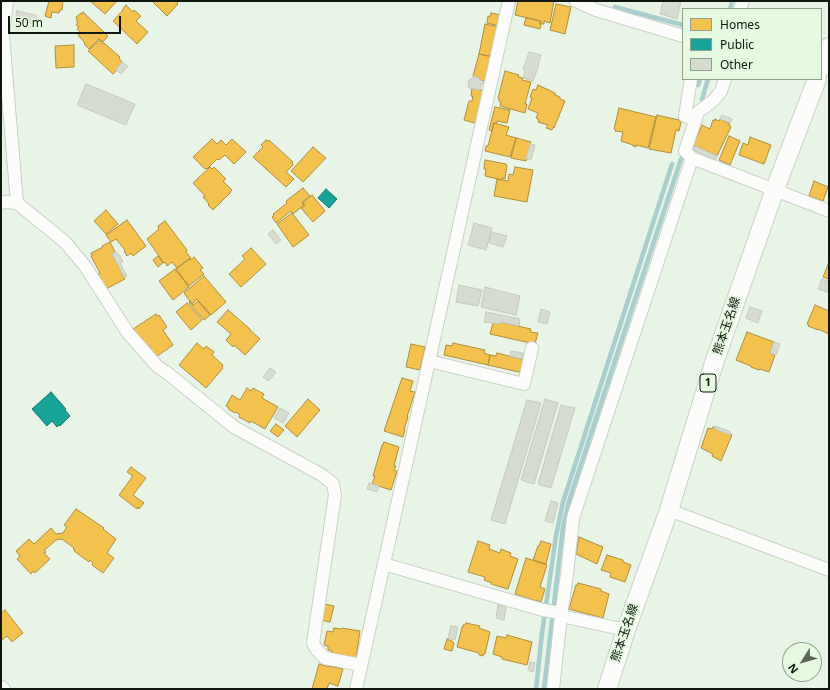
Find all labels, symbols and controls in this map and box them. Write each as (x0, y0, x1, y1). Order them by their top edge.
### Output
scale bar (10, 8, 123, 34)
legend (682, 8, 822, 80)
text: 50 m (15, 14, 43, 31)
text: Homes (720, 16, 760, 33)
text: Public (720, 36, 754, 53)
text: Other (720, 56, 753, 73)
street label: 熊本玉名線 (710, 295, 744, 357)
road number: 1 (700, 374, 716, 392)
street label: 熊本玉名線 (608, 602, 642, 664)
north arrow (782, 642, 822, 682)
text: N (784, 661, 802, 677)

